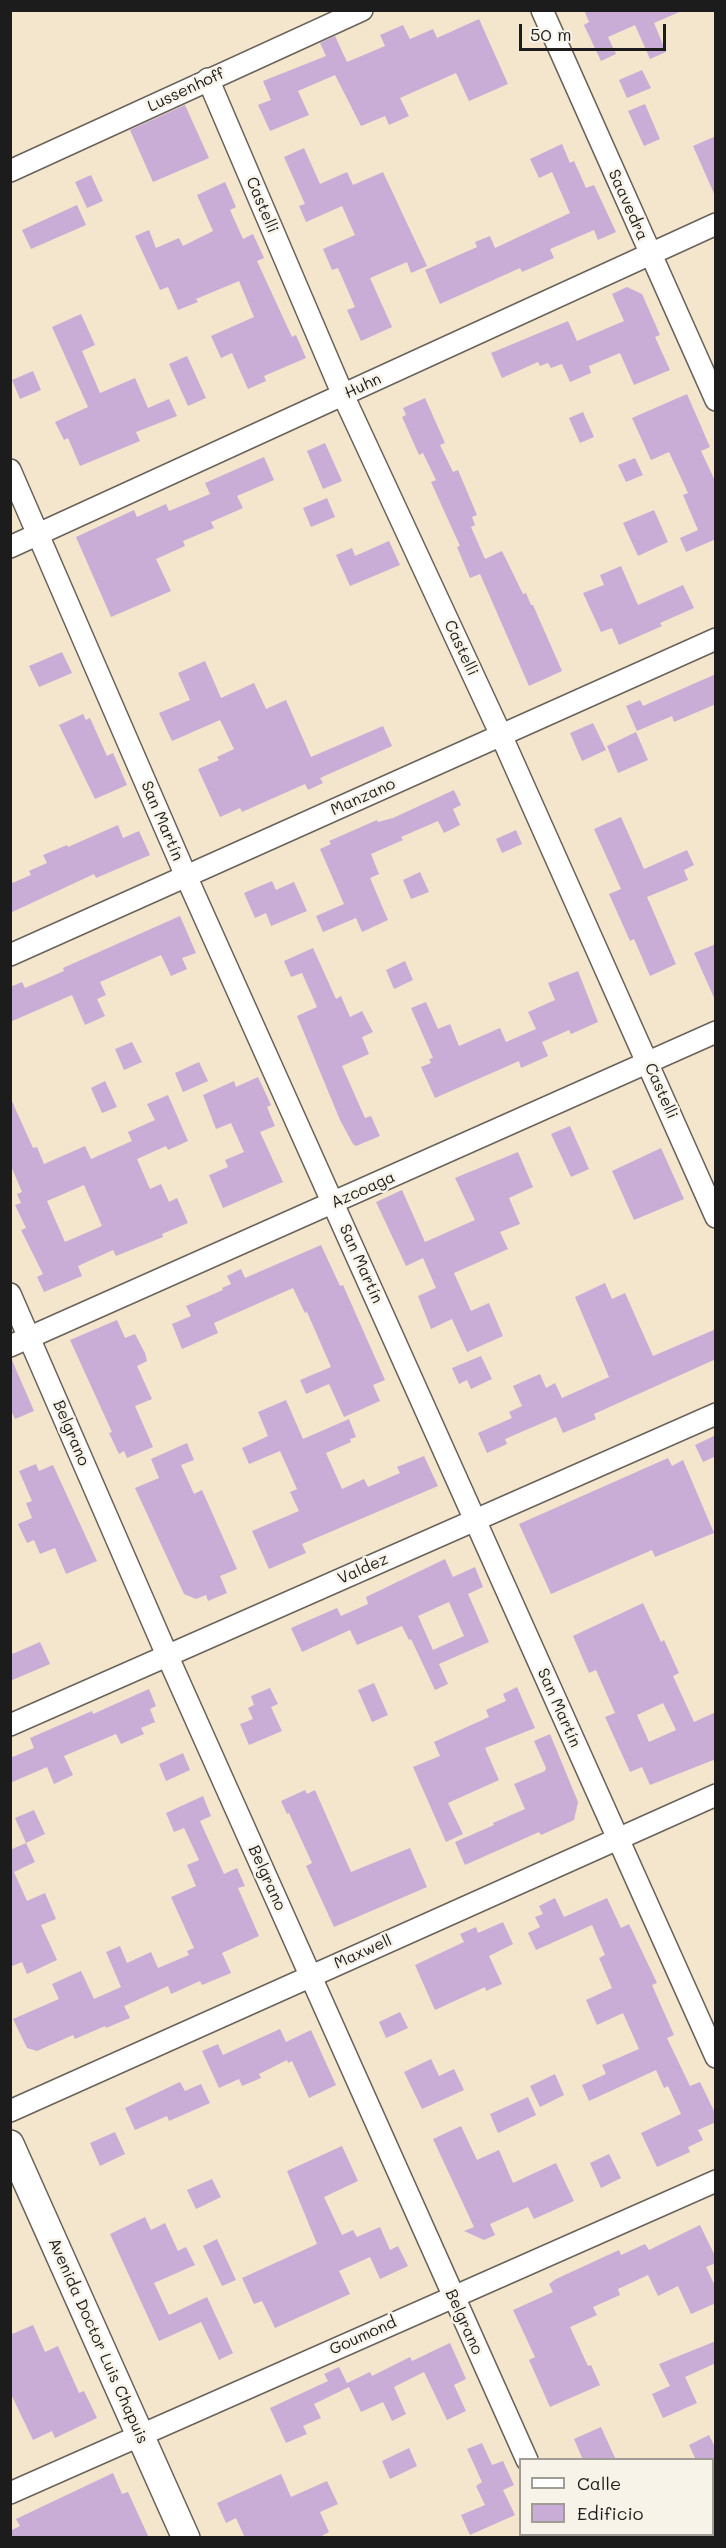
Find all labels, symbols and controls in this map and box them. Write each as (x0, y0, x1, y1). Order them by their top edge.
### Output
scale bar (522, 12, 669, 50)
text: 50 m (530, 22, 572, 46)
street label: Lussenhoff (145, 64, 227, 116)
street label: Saavedra (604, 167, 652, 243)
street label: Castelli (242, 174, 282, 236)
street label: Huhn (342, 369, 384, 403)
street label: Castelli (440, 617, 482, 679)
street label: Manzano (328, 774, 398, 820)
street label: San Martín (137, 778, 187, 864)
street label: Castelli (640, 1060, 682, 1122)
street label: Azcoaga (328, 1167, 398, 1213)
street label: San Martín (335, 1221, 387, 1307)
street label: Belgrano (49, 1397, 93, 1469)
street label: Valdez (335, 1549, 391, 1589)
street label: San Martín (533, 1665, 585, 1751)
street label: Belgrano (244, 1842, 290, 1914)
street label: Maxwell (331, 1931, 395, 1973)
street label: Avenida Doctor Luis Chapuis (44, 2235, 152, 2447)
street label: Belgrano (441, 2286, 487, 2358)
street label: Goumond (327, 2313, 399, 2359)
legend (519, 2458, 714, 2536)
text: Calle (577, 2471, 621, 2495)
text: Edificio (577, 2501, 644, 2525)

